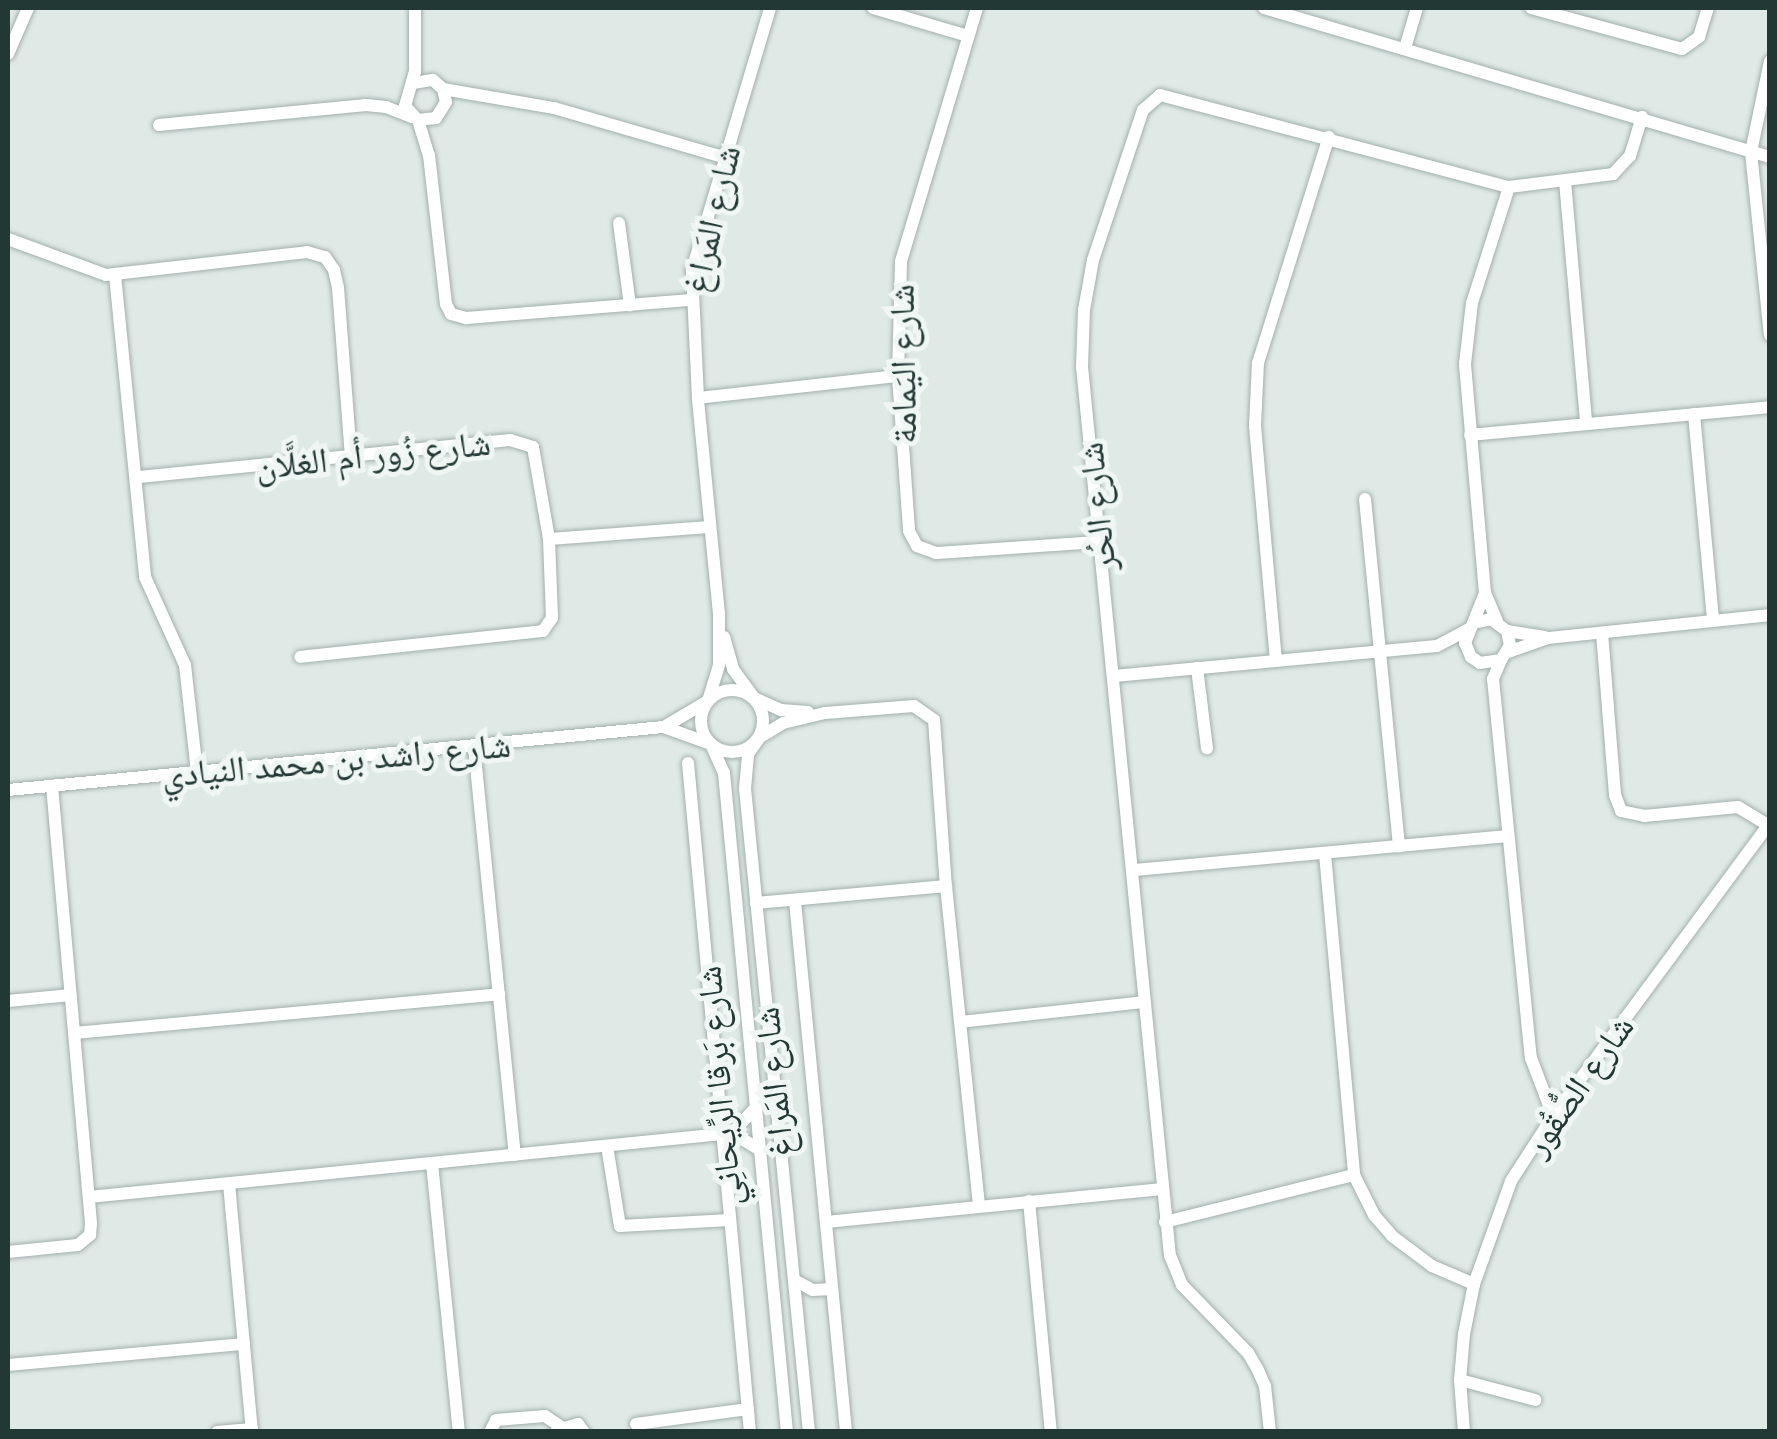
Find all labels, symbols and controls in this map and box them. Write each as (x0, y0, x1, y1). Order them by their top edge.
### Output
street label: شارع المَراغ (674, 141, 748, 297)
street label: شارع اليَمامة (880, 284, 924, 444)
street label: شارع زُور أم الغلَّان (253, 421, 493, 487)
street label: شارع الحُر (1068, 441, 1124, 573)
street label: شارع راشد بن محمد النيادي (160, 723, 512, 795)
street label: شارع بَرقا الرِّيحانِي (687, 964, 749, 1208)
street label: شارع المَراغ (744, 1005, 802, 1159)
street label: شارع الصُّقُور (1514, 1006, 1642, 1164)

